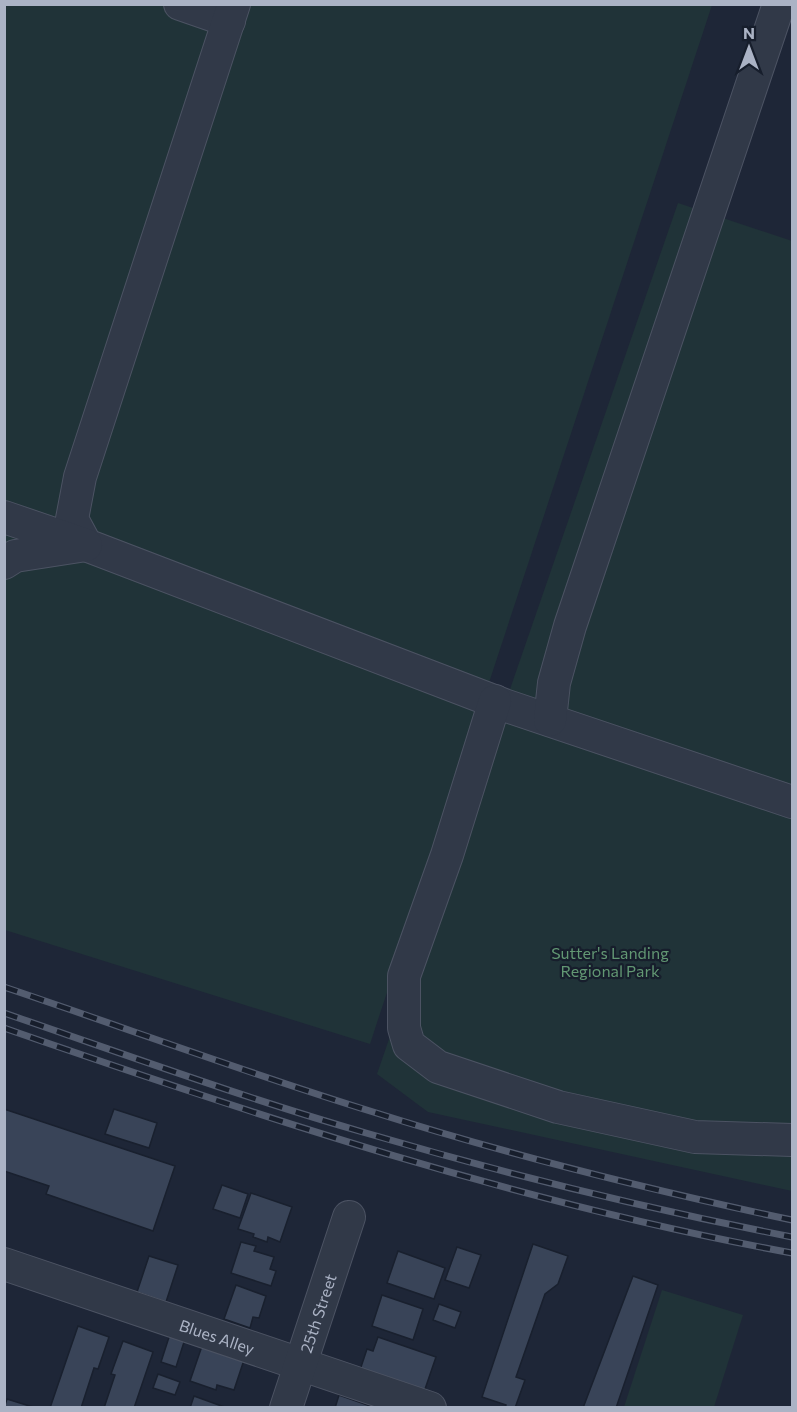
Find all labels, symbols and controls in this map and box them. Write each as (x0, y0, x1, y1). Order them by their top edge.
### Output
north arrow (719, 18, 779, 78)
text: N (743, 23, 755, 42)
park label: Sutter's Landing Regional Park (551, 943, 669, 980)
street label: 25th Street (295, 1271, 339, 1355)
street label: Blues Alley (177, 1315, 257, 1358)

